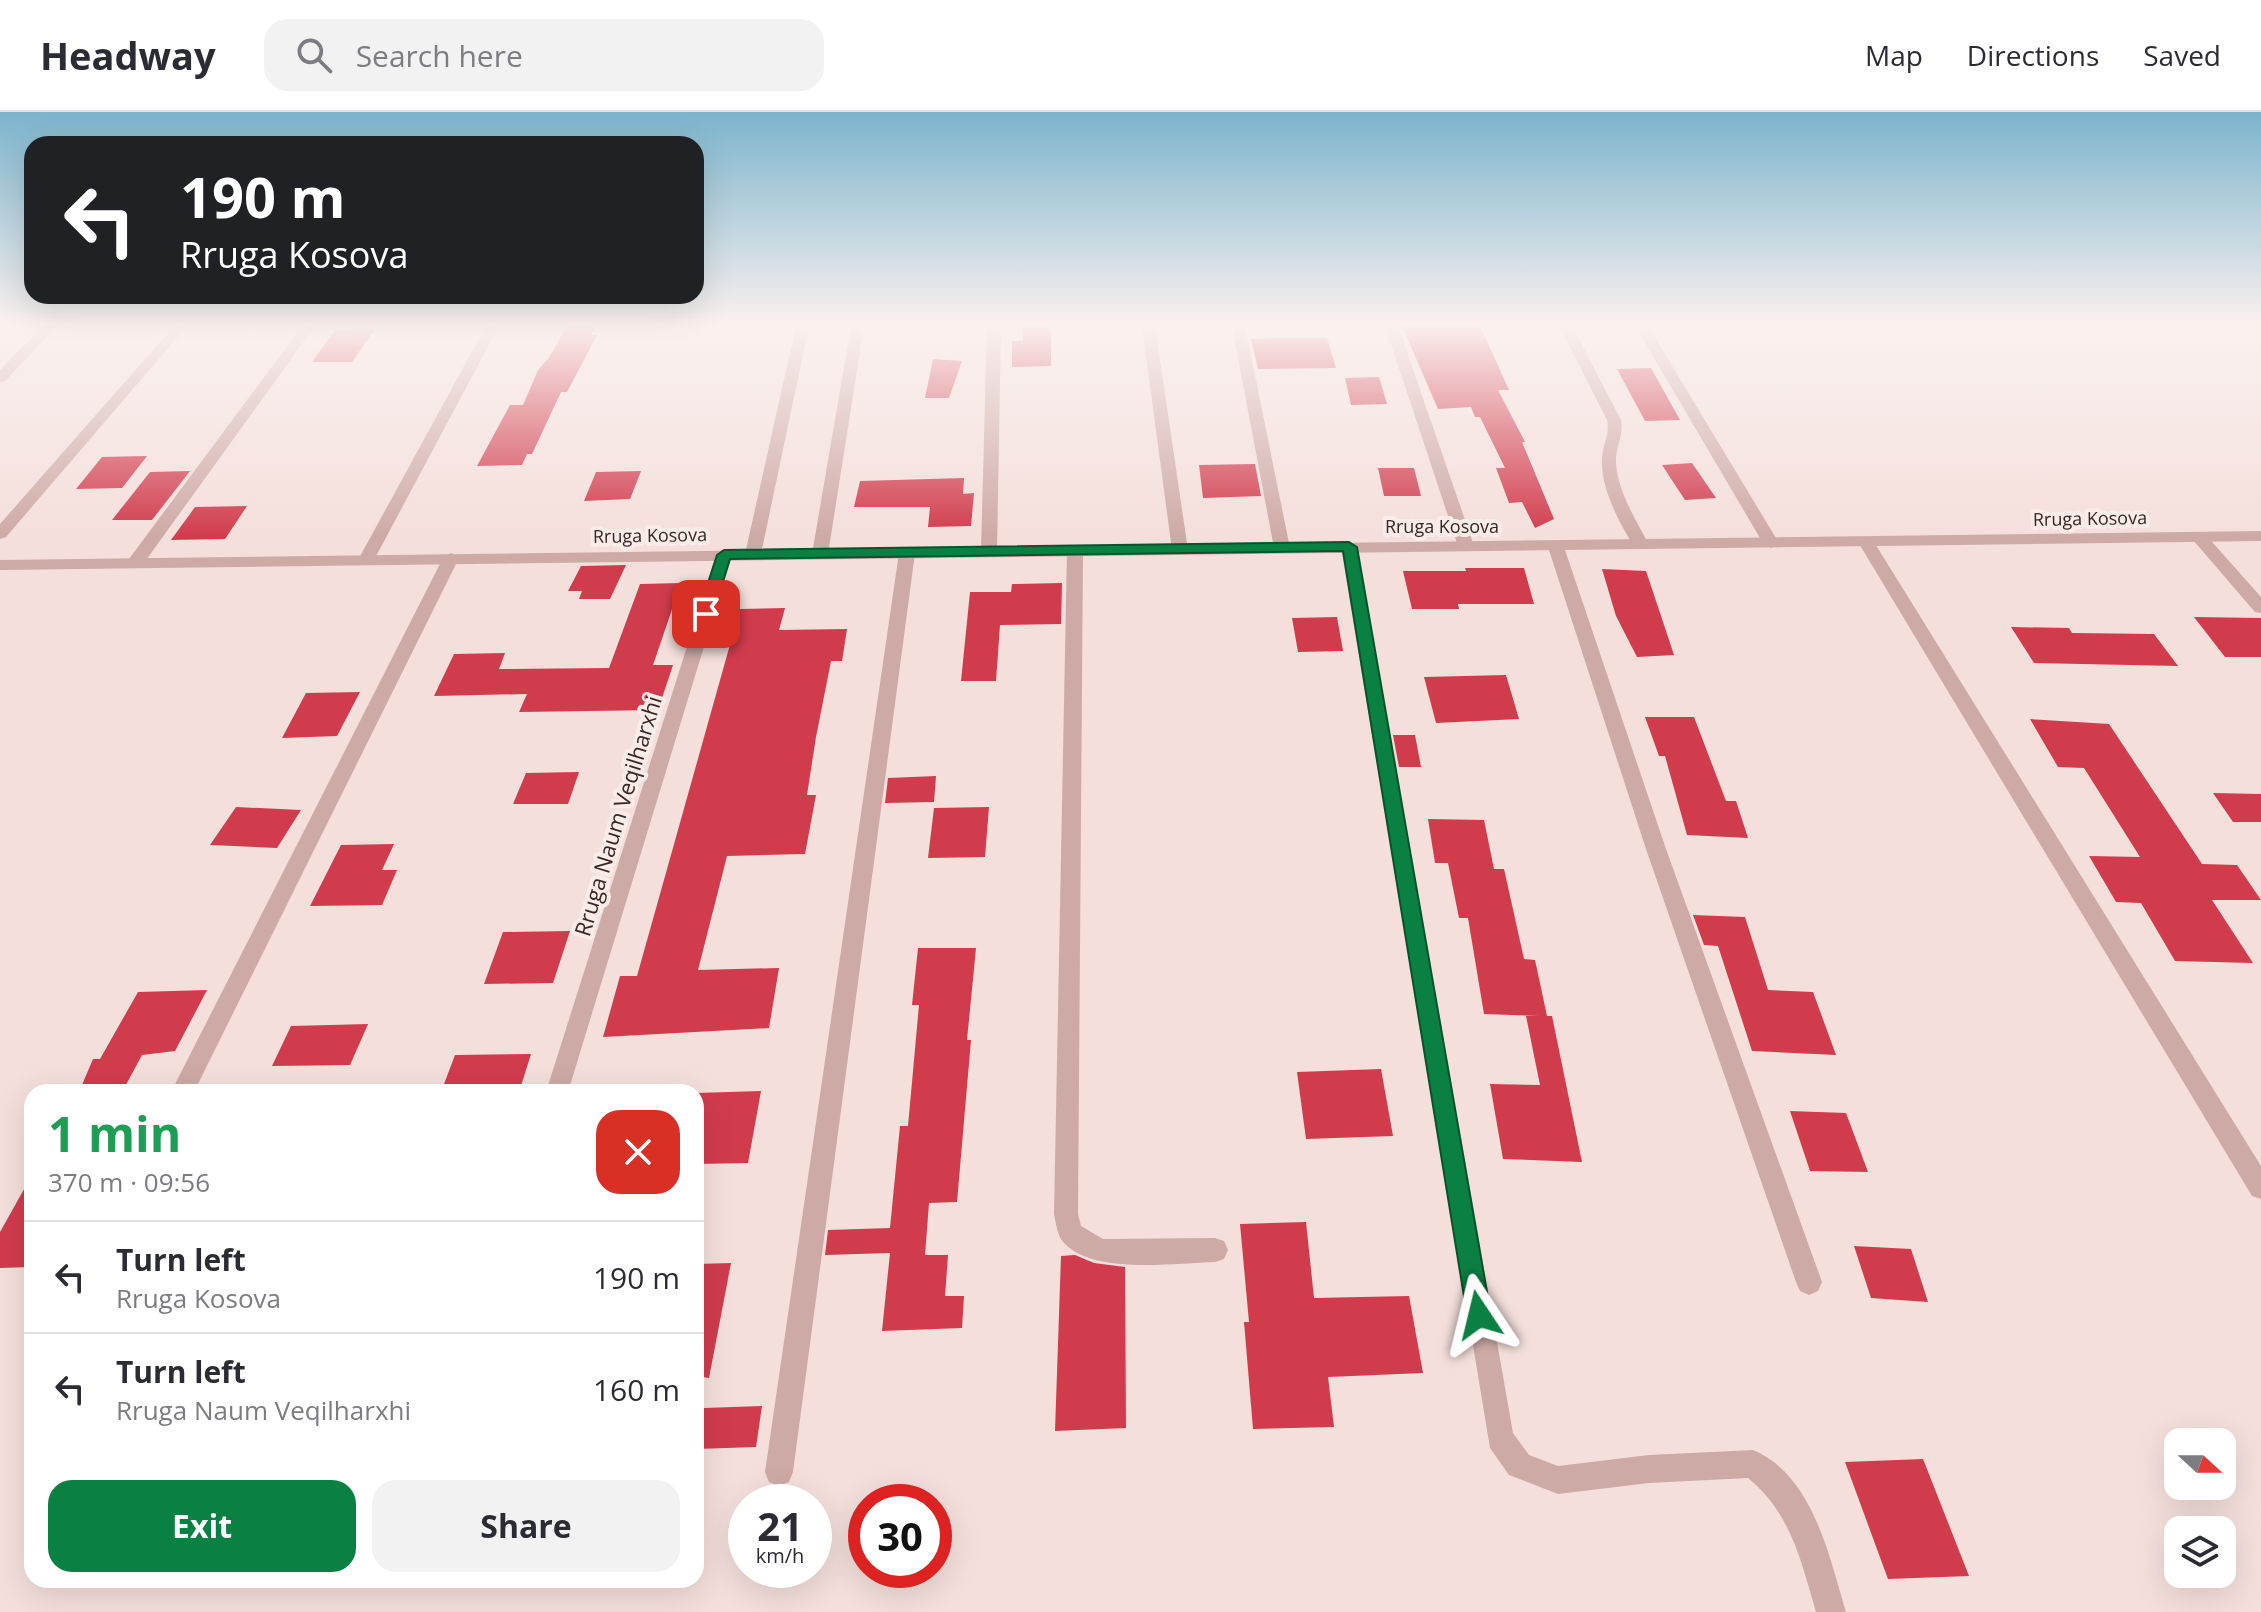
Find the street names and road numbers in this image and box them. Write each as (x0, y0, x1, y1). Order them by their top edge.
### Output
street label: Rruga Kosova (2033, 505, 2147, 531)
street label: Rruga Kosova (1385, 514, 1499, 538)
street label: Rruga Kosova (593, 522, 707, 548)
street label: Rruga Naum Veqilharxhi (566, 692, 668, 939)

